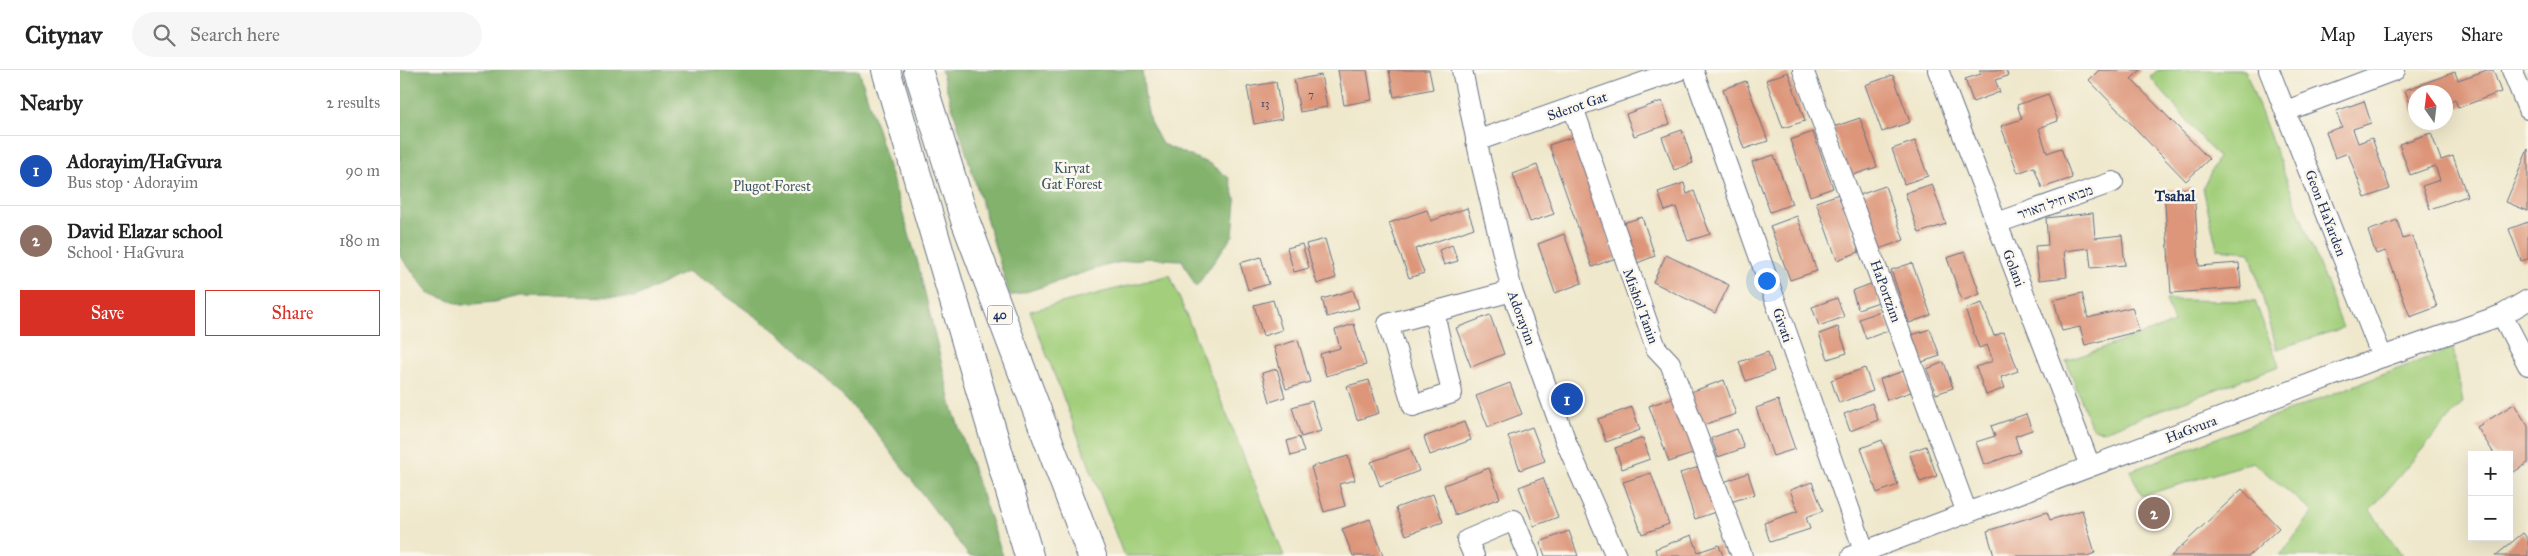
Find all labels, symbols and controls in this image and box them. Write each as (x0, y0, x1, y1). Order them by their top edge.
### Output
search box (132, 12, 482, 57)
text: Citynav (25, 20, 102, 50)
icon: search (150, 21, 178, 49)
text: Search here (190, 23, 280, 46)
text: Map (2320, 24, 2355, 46)
text: Layers (2383, 24, 2433, 46)
text: Share (2461, 24, 2503, 46)
north arrow (2408, 85, 2453, 130)
house number: 7 (1308, 88, 1314, 101)
street label: Sderot Gat (1545, 88, 1609, 125)
text: Nearby (20, 90, 83, 116)
text: 2 results (326, 93, 380, 112)
house number: 13 (1261, 97, 1269, 110)
text: Adorayim/HaGvura (67, 150, 222, 173)
park label: Kiryat Gat Forest (1041, 160, 1103, 193)
text: 1 (33, 161, 39, 180)
text: 90 m (345, 161, 380, 180)
street label: Geon HaYarden (2301, 168, 2350, 259)
text: Bus stop · Adorayim (67, 173, 198, 192)
park label: Plugot Forest (733, 178, 811, 195)
street label: מבוא חיל האויר (2015, 182, 2095, 223)
district label: Tsahal (2154, 187, 2196, 205)
text: David Elazar school (67, 220, 223, 243)
text: 2 (32, 231, 40, 250)
text: 180 m (339, 231, 380, 250)
text: School · HaGvura (67, 243, 184, 262)
street label: Golani (1999, 247, 2028, 289)
street label: HaPortzim (1866, 258, 1905, 325)
street label: Mishol Tanin (1619, 266, 1662, 346)
your location (1754, 268, 1780, 294)
street label: Adorayim (1504, 288, 1539, 348)
button: Save (20, 290, 195, 336)
button: Share (205, 290, 380, 336)
road number: 40 (988, 306, 1012, 324)
street label: Givati (1769, 306, 1796, 345)
pin: 1 (1551, 380, 1583, 418)
street label: HaGvura (2163, 412, 2219, 447)
map controls (2468, 451, 2513, 541)
button: + (2468, 451, 2513, 496)
pin: 2 (2138, 494, 2170, 532)
button: − (2468, 496, 2513, 541)

